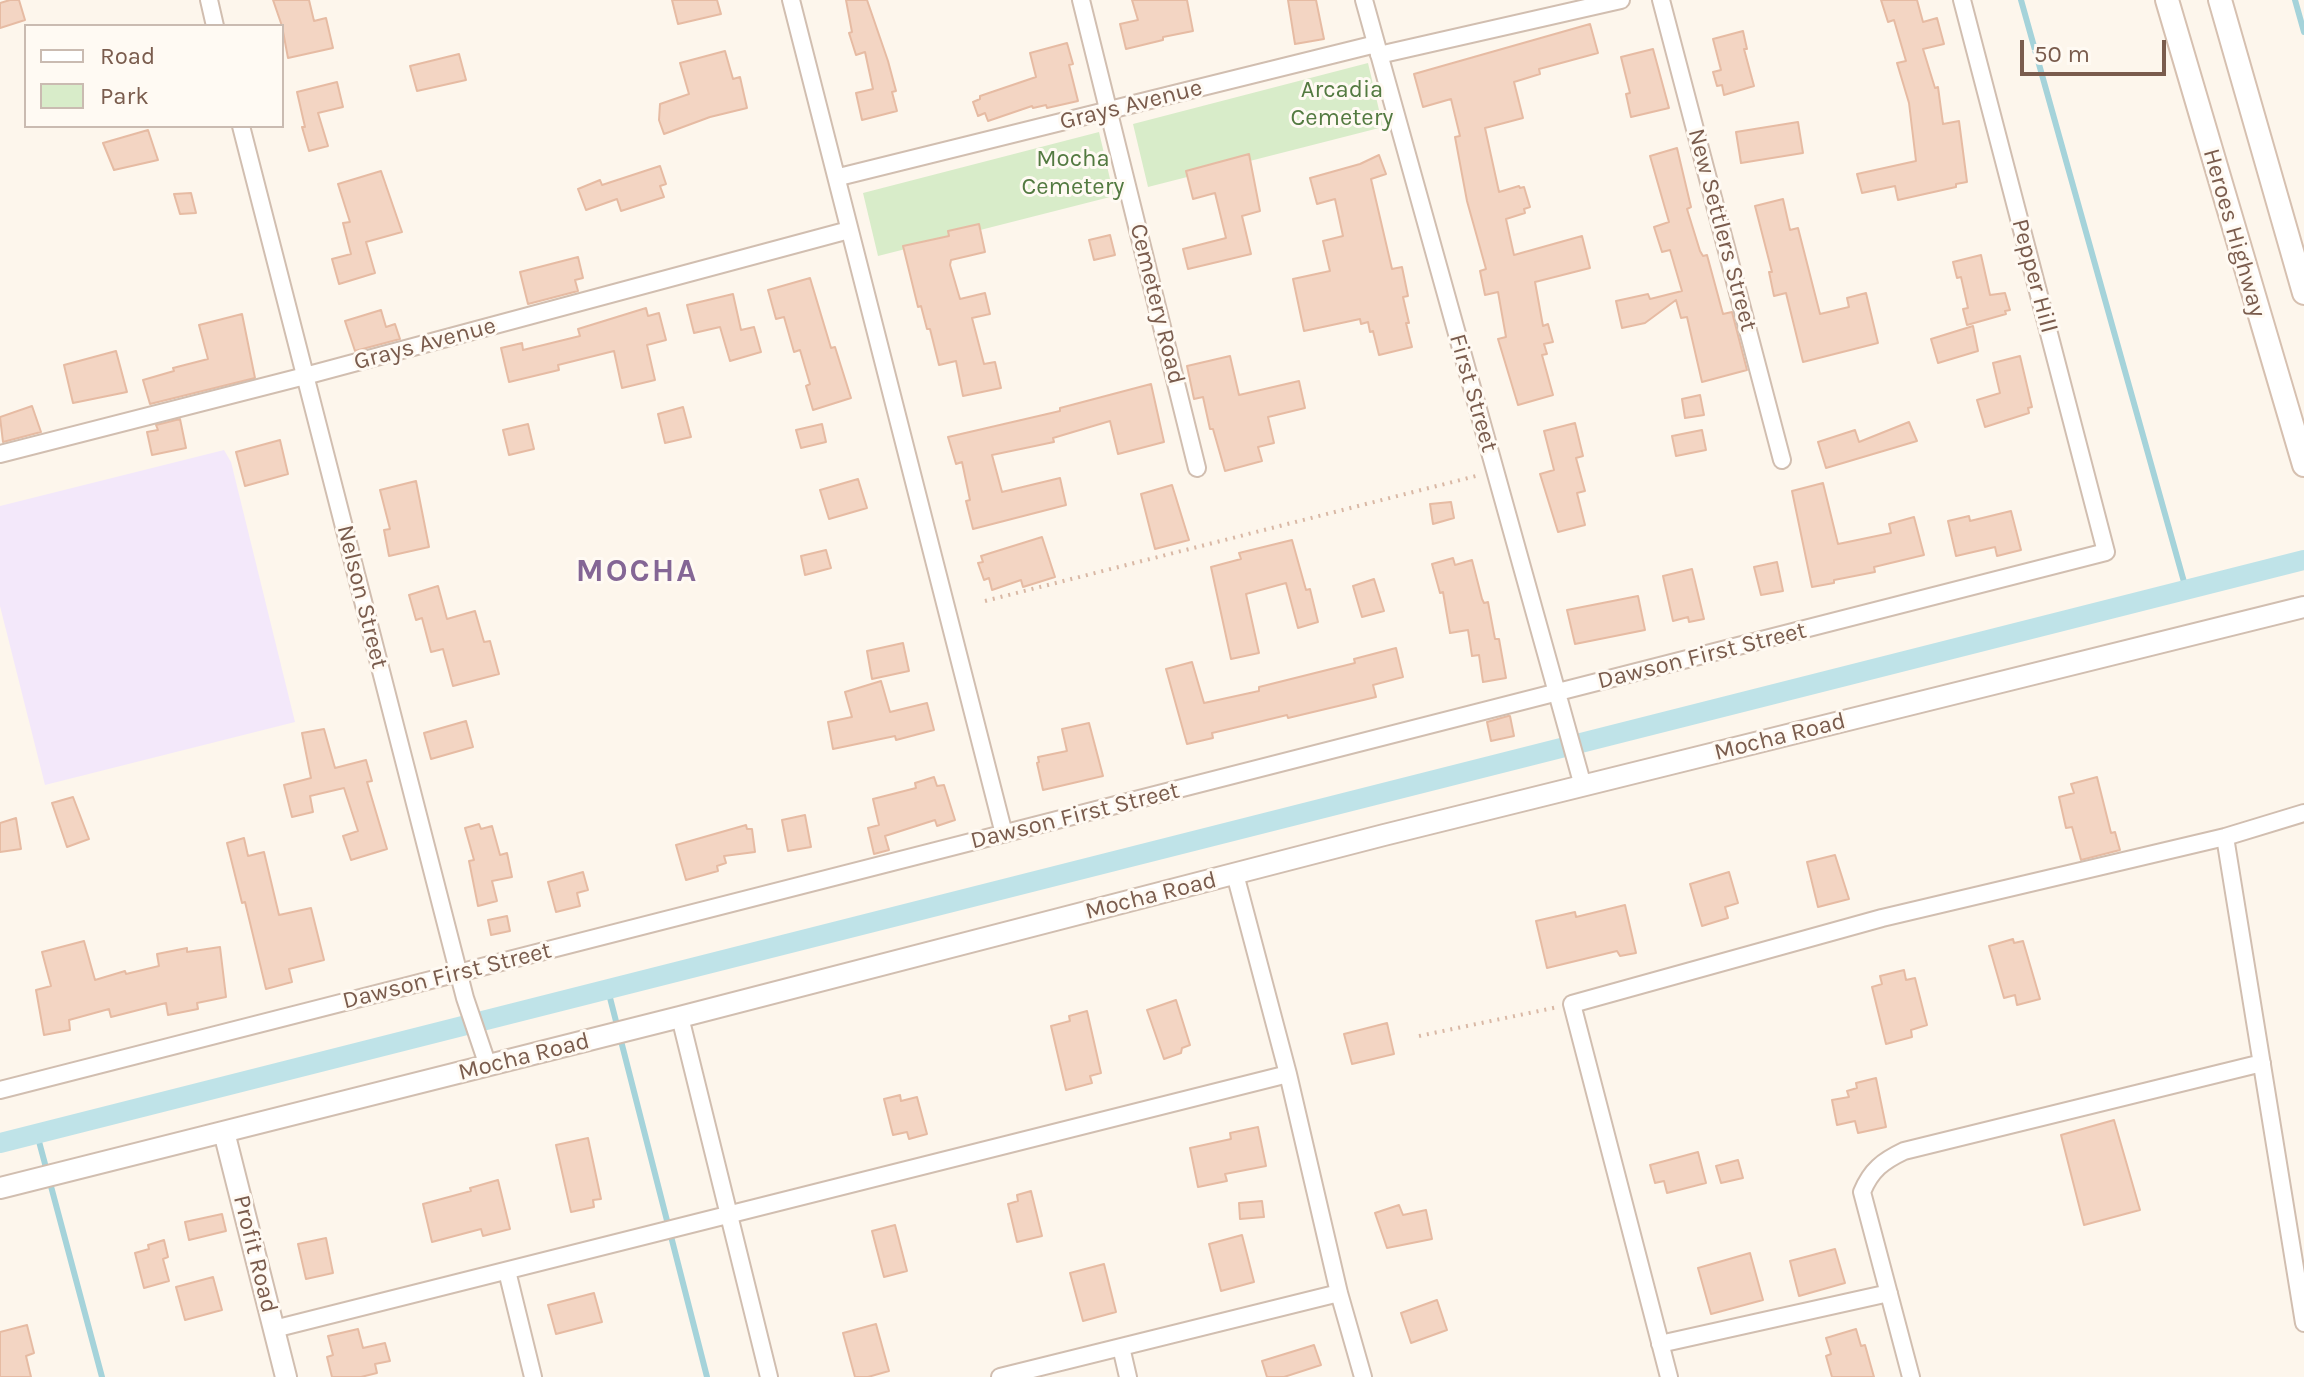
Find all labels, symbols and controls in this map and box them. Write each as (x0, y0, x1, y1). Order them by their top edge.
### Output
legend (24, 24, 284, 128)
scale bar (2024, 24, 2170, 74)
text: 50 m (2034, 40, 2090, 68)
text: Road (100, 42, 155, 70)
street label: Grays Avenue (1057, 73, 1205, 137)
park label: Arcadia Cemetery (1290, 76, 1394, 132)
text: Park (100, 82, 149, 110)
street label: New Settlers Street (1681, 126, 1763, 334)
park label: Mocha Cemetery (1021, 145, 1125, 201)
street label: Heroes Highway (2196, 145, 2272, 321)
street label: Pepper Hill (2005, 216, 2063, 336)
street label: Cemetery Road (1123, 221, 1191, 387)
street label: Grays Avenue (351, 311, 499, 377)
street label: First Street (1442, 331, 1504, 455)
street label: Nelson Street (330, 522, 394, 672)
district label: MOCHA (576, 553, 698, 591)
street label: Dawson First Street (1595, 616, 1809, 696)
street label: Mocha Road (1711, 707, 1849, 767)
street label: Dawson First Street (968, 776, 1182, 856)
street label: Mocha Road (1082, 866, 1220, 926)
street label: Dawson First Street (340, 936, 554, 1016)
street label: Mocha Road (455, 1027, 593, 1087)
street label: Profit Road (226, 1192, 284, 1316)

